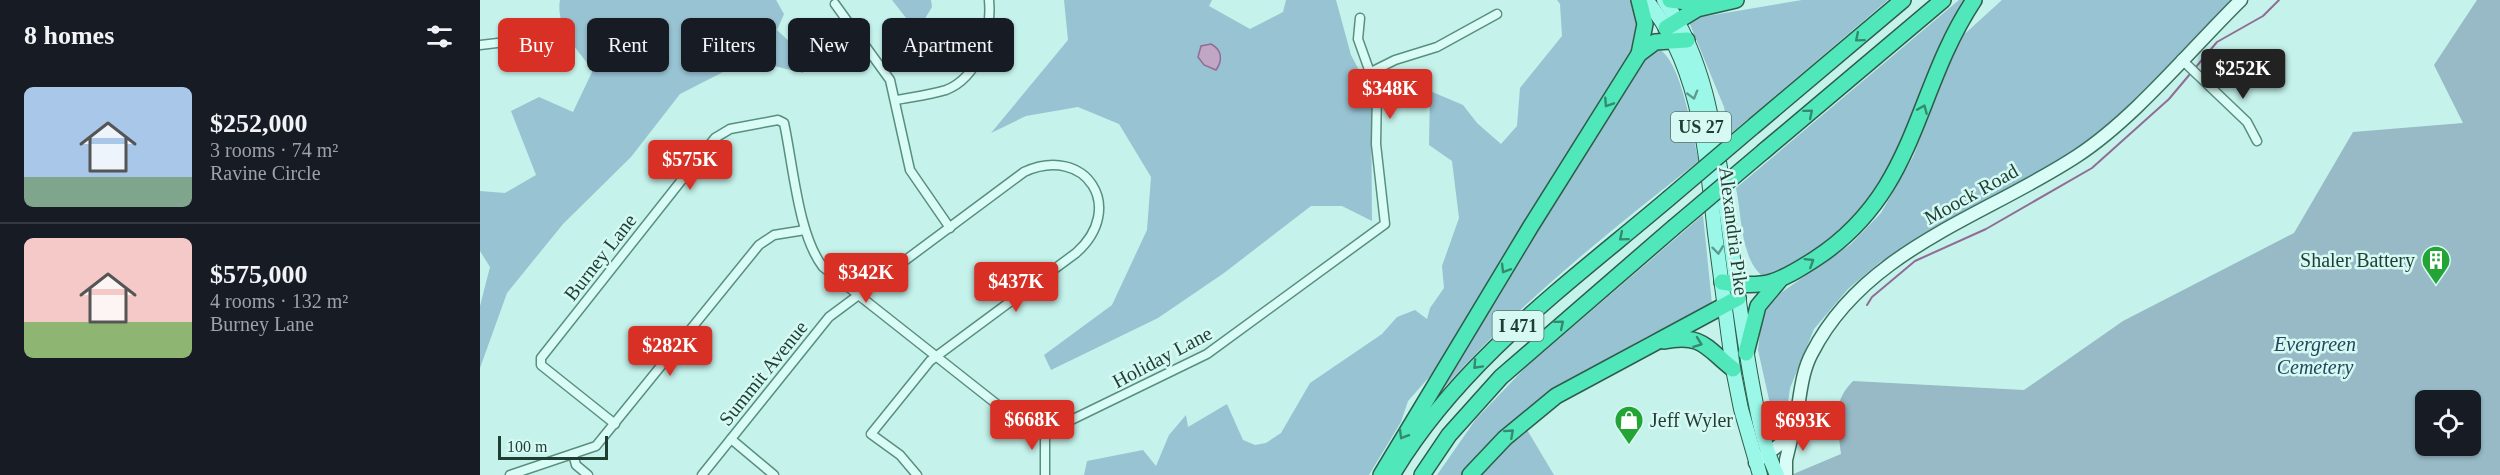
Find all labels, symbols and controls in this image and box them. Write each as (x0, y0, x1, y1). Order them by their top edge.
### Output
chip: Buy (498, 18, 575, 72)
chip: Rent (587, 18, 669, 72)
chip: Filters (681, 18, 776, 72)
chip: New (788, 18, 870, 72)
chip: Apartment (882, 18, 1014, 72)
icon: filters (423, 20, 456, 53)
text: 8 homes (24, 21, 114, 50)
one-way arrow (1855, 31, 1866, 42)
pin: $252K (2201, 49, 2285, 100)
text: $252K (2215, 57, 2271, 79)
pin: $348K (1348, 69, 1432, 120)
text: $348K (1362, 77, 1418, 99)
one-way arrow (1686, 89, 1698, 100)
one-way arrow (1604, 97, 1615, 108)
one-way arrow (1916, 105, 1928, 116)
text: $252,000 (210, 109, 308, 138)
one-way arrow (1802, 110, 1813, 121)
icon: home (72, 111, 144, 183)
road number: US 27 (1671, 112, 1731, 142)
text: 3 rooms · 74 m² (210, 139, 338, 161)
pin: $575K (648, 140, 732, 191)
text: $575K (662, 148, 718, 170)
street label: Moock Road (1920, 159, 2022, 229)
text: Ravine Circle (210, 162, 321, 184)
street label: Alexandria Pike (1715, 165, 1753, 297)
street label: Burney Lane (559, 209, 641, 305)
one-way arrow (1619, 229, 1630, 240)
building icon: Shaler Battery (2420, 244, 2452, 286)
one-way arrow (1711, 245, 1723, 255)
place label: Shaler Battery (2300, 249, 2415, 272)
pin: $342K (824, 253, 908, 304)
one-way arrow (1804, 258, 1814, 270)
text: $575,000 (210, 260, 308, 289)
text: $342K (838, 261, 894, 283)
icon: home (72, 262, 144, 334)
pin: $437K (974, 262, 1058, 313)
one-way arrow (1500, 263, 1512, 273)
text: $437K (988, 270, 1044, 292)
text: 4 rooms · 132 m² (210, 290, 348, 312)
road number: I 471 (1492, 311, 1544, 341)
text: Burney Lane (210, 313, 314, 335)
street label: Summit Avenue (714, 316, 812, 430)
one-way arrow (1553, 320, 1564, 331)
street label: Holiday Lane (1109, 322, 1216, 393)
pin: $282K (628, 326, 712, 377)
park label: Evergreen Cemetery (2273, 333, 2356, 379)
text: $282K (642, 334, 698, 356)
one-way arrow (1692, 335, 1703, 348)
one-way arrow (1473, 359, 1484, 369)
map controls (2415, 390, 2481, 456)
button: locate (2415, 390, 2481, 456)
pin: $668K (990, 400, 1074, 451)
pin: $693K (1761, 401, 1845, 452)
shop icon: Jeff Wyler (1613, 404, 1645, 446)
text: $668K (1004, 408, 1060, 430)
place label: Jeff Wyler (1650, 409, 1733, 432)
text: $693K (1775, 409, 1831, 431)
one-way arrow (1398, 429, 1410, 439)
one-way arrow (1503, 429, 1514, 440)
scale bar (498, 433, 608, 460)
text: 100 m (507, 438, 547, 455)

